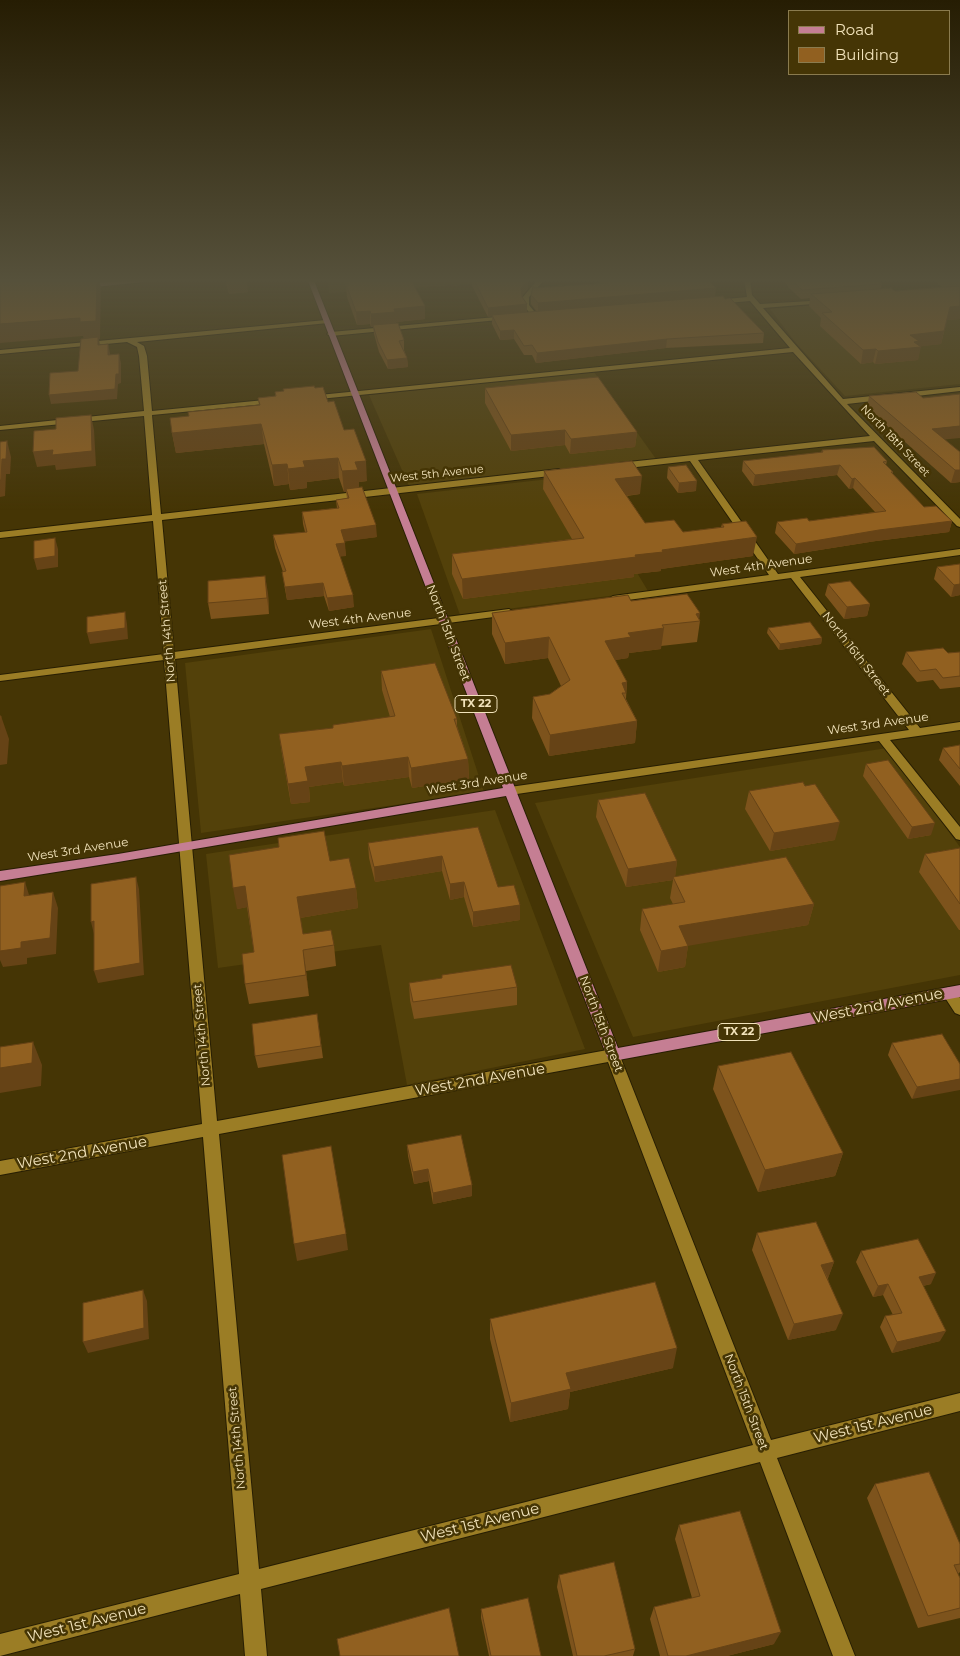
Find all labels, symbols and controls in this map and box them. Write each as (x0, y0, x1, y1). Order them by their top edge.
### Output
legend (788, 10, 950, 75)
text: Road (835, 20, 874, 39)
text: Building (835, 45, 899, 64)
street label: North 18th Street (858, 403, 932, 479)
street label: West 5th Avenue (390, 463, 484, 485)
street label: West 4th Avenue (709, 552, 813, 580)
street label: North 14th Street (155, 579, 179, 683)
street label: North 15th Street (423, 583, 473, 683)
street label: West 4th Avenue (308, 606, 412, 632)
street label: North 16th Street (819, 609, 893, 699)
road number: TX 22 (455, 696, 497, 712)
street label: West 3rd Avenue (827, 710, 929, 738)
street label: West 3rd Avenue (426, 768, 528, 798)
street label: West 3rd Avenue (27, 835, 129, 865)
street label: North 15th Street (576, 974, 626, 1074)
street label: North 14th Street (190, 983, 214, 1087)
street label: West 2nd Avenue (812, 985, 944, 1027)
road number: TX 22 (718, 1024, 760, 1040)
street label: West 2nd Avenue (414, 1060, 546, 1100)
street label: West 2nd Avenue (16, 1133, 148, 1173)
street label: North 15th Street (721, 1352, 771, 1452)
street label: North 14th Street (225, 1386, 249, 1490)
street label: West 1st Avenue (812, 1401, 934, 1447)
street label: West 1st Avenue (419, 1500, 541, 1546)
street label: West 1st Avenue (26, 1600, 148, 1646)

